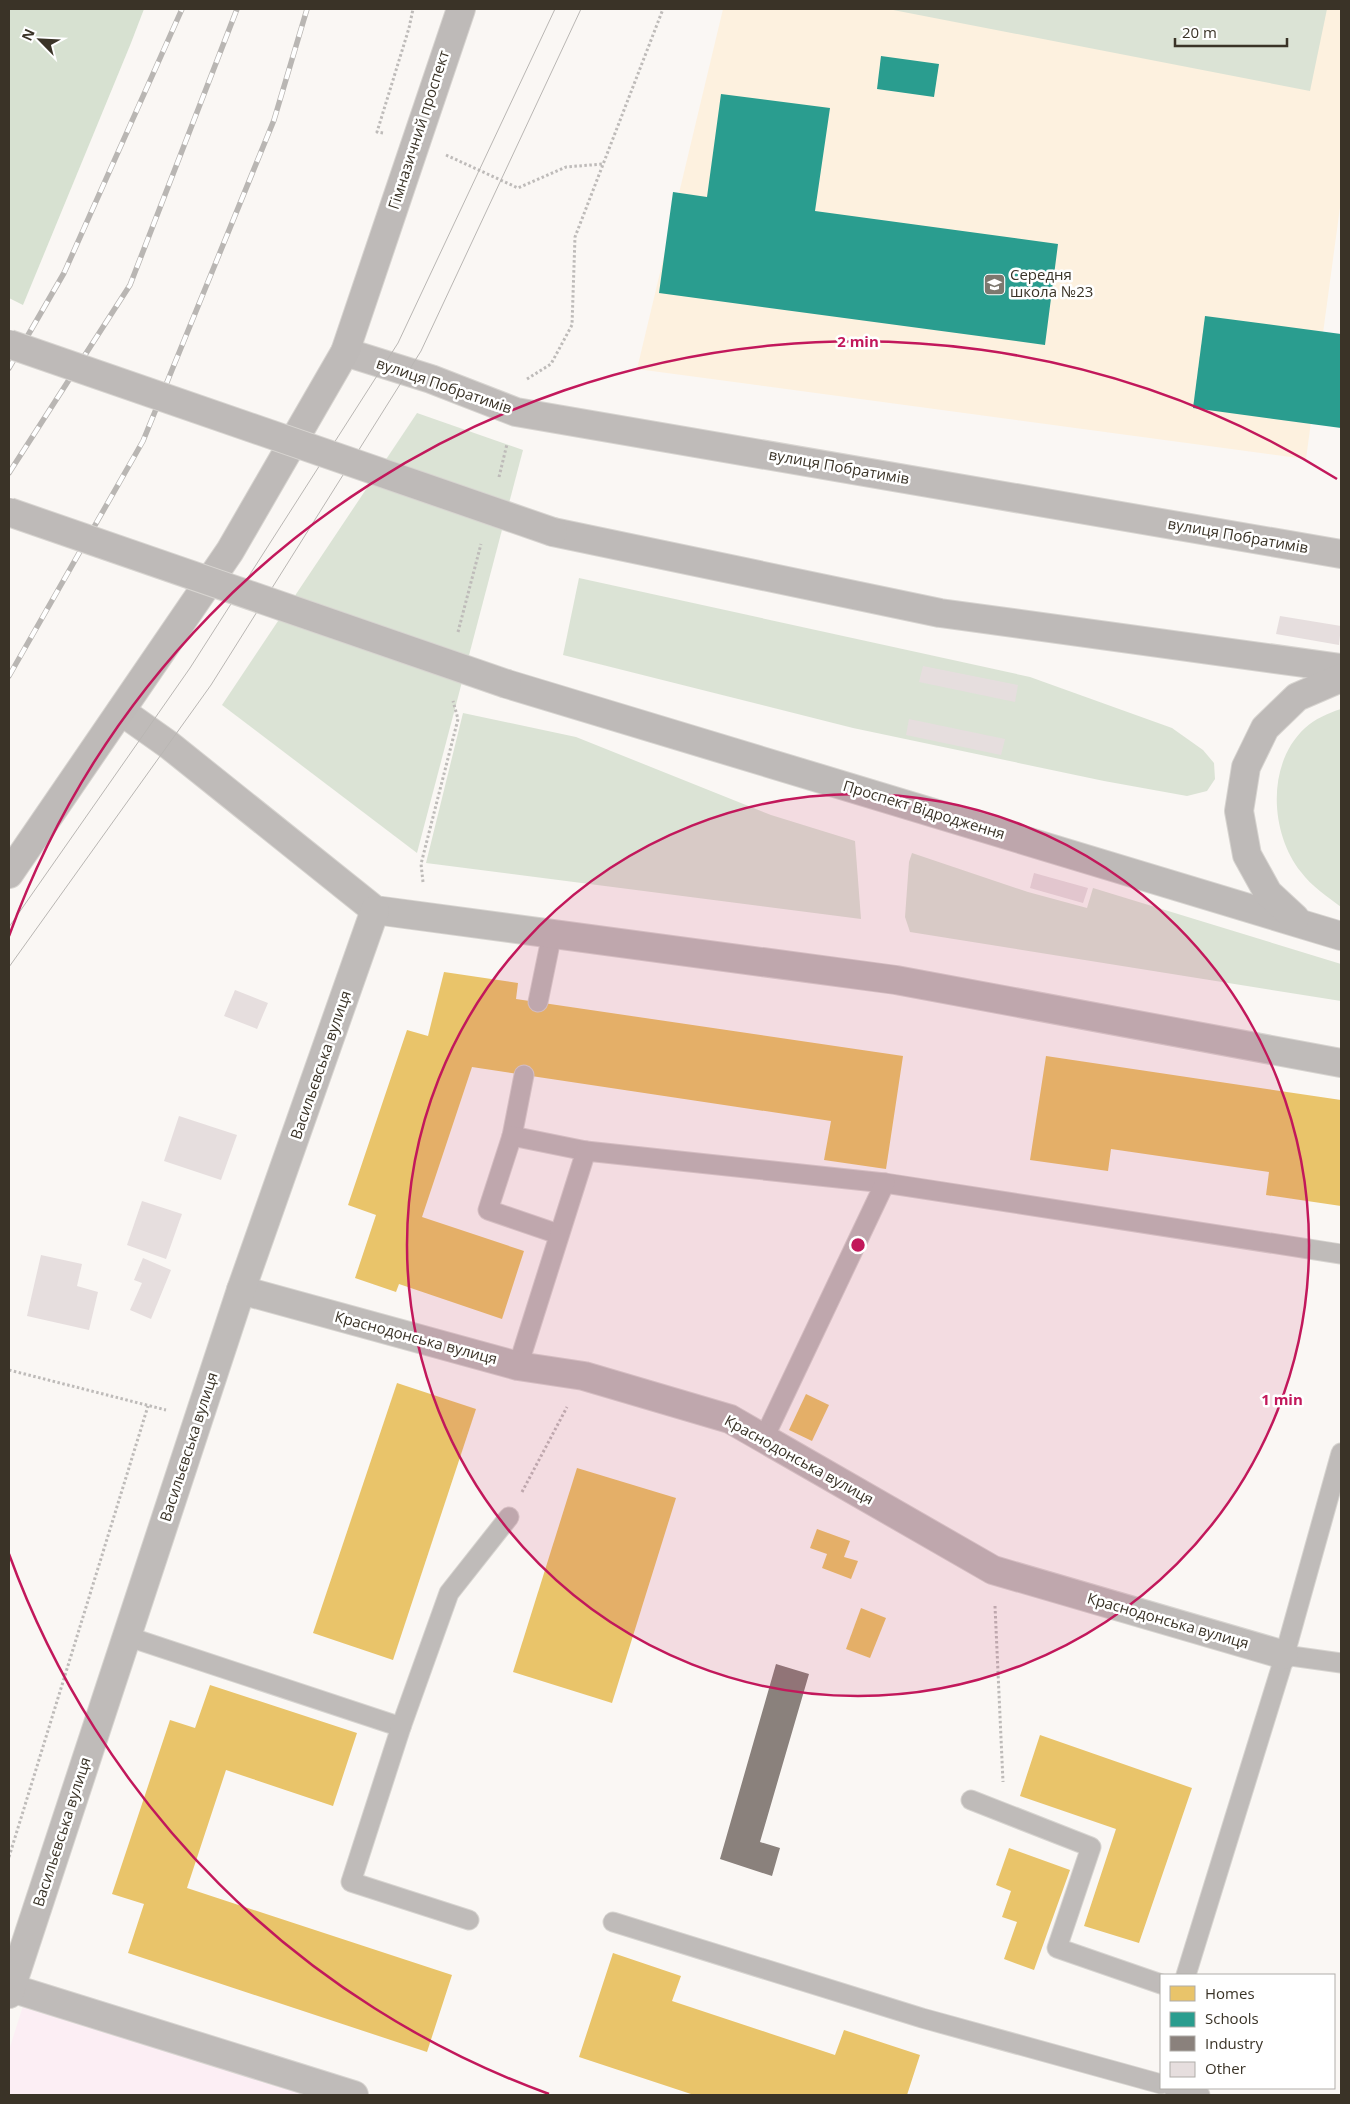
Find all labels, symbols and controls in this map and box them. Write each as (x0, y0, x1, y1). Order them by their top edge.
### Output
north arrow (15, 15, 65, 65)
scale bar (1175, 15, 1288, 47)
text: 20 m (1182, 22, 1217, 42)
text: N (17, 25, 39, 44)
street label: Гімназичний проспект (383, 48, 453, 212)
place label: Середня школа №23 (1010, 264, 1093, 301)
school or university icon: Середня школа №23 (982, 272, 1006, 296)
text: 2 min (837, 331, 879, 351)
street label: вулиця Побратимів (374, 352, 515, 418)
street label: вулиця Побратимів (767, 444, 911, 488)
street label: вулиця Побратимів (1166, 513, 1310, 557)
street label: Проспект Відродження (841, 775, 1008, 843)
street label: Васильєвська вулиця (285, 988, 355, 1142)
centre of rings (849, 1236, 867, 1254)
street label: Краснодонська вулиця (333, 1306, 500, 1368)
street label: Васильєвська вулиця (154, 1369, 222, 1524)
text: 1 min (1261, 1389, 1303, 1409)
street label: Краснодонська вулиця (721, 1410, 878, 1508)
street label: Краснодонська вулиця (1085, 1587, 1252, 1653)
street label: Васильєвська вулиця (27, 1754, 95, 1909)
legend (1160, 1974, 1335, 2089)
text: Homes (1205, 1983, 1255, 2003)
text: Schools (1205, 2008, 1259, 2028)
text: Industry (1205, 2033, 1263, 2053)
text: Other (1205, 2058, 1246, 2078)

